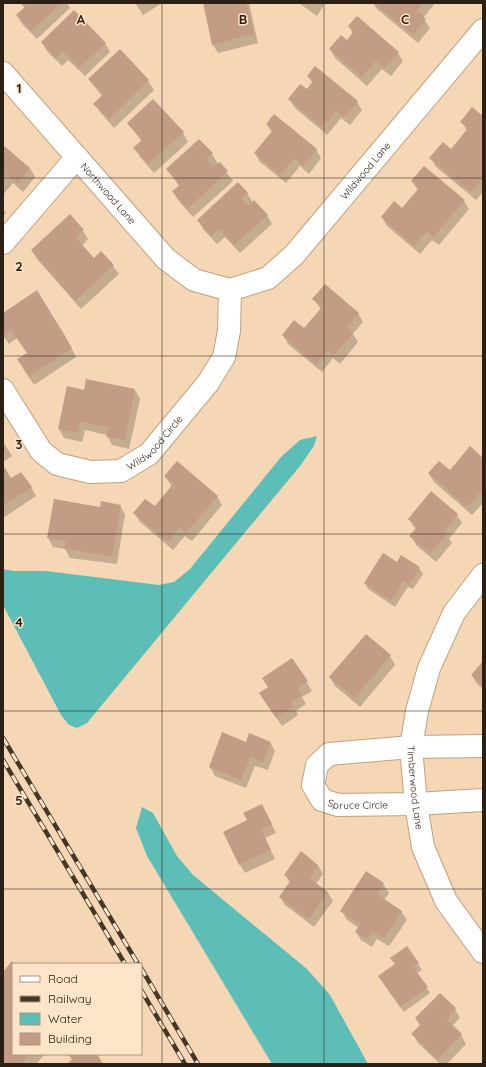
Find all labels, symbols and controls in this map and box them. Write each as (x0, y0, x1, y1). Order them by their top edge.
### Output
text: A (77, 11, 86, 27)
text: B (239, 11, 247, 27)
text: C (401, 11, 409, 27)
text: 1 (16, 80, 22, 96)
street label: Wildwood Lane (337, 139, 394, 202)
street label: Northwood Lane (78, 160, 139, 227)
text: 2 (15, 258, 23, 274)
street label: Wildwood Circle (124, 412, 186, 473)
text: 3 (16, 436, 23, 452)
text: 4 (15, 614, 23, 630)
street label: Timberwood Lane (404, 745, 426, 831)
text: 5 (15, 792, 23, 808)
street label: Spruce Circle (326, 796, 388, 812)
legend (12, 963, 142, 1055)
text: Road (48, 971, 78, 986)
text: Railway (48, 991, 92, 1006)
text: Water (48, 1011, 83, 1026)
text: Building (48, 1031, 92, 1046)

